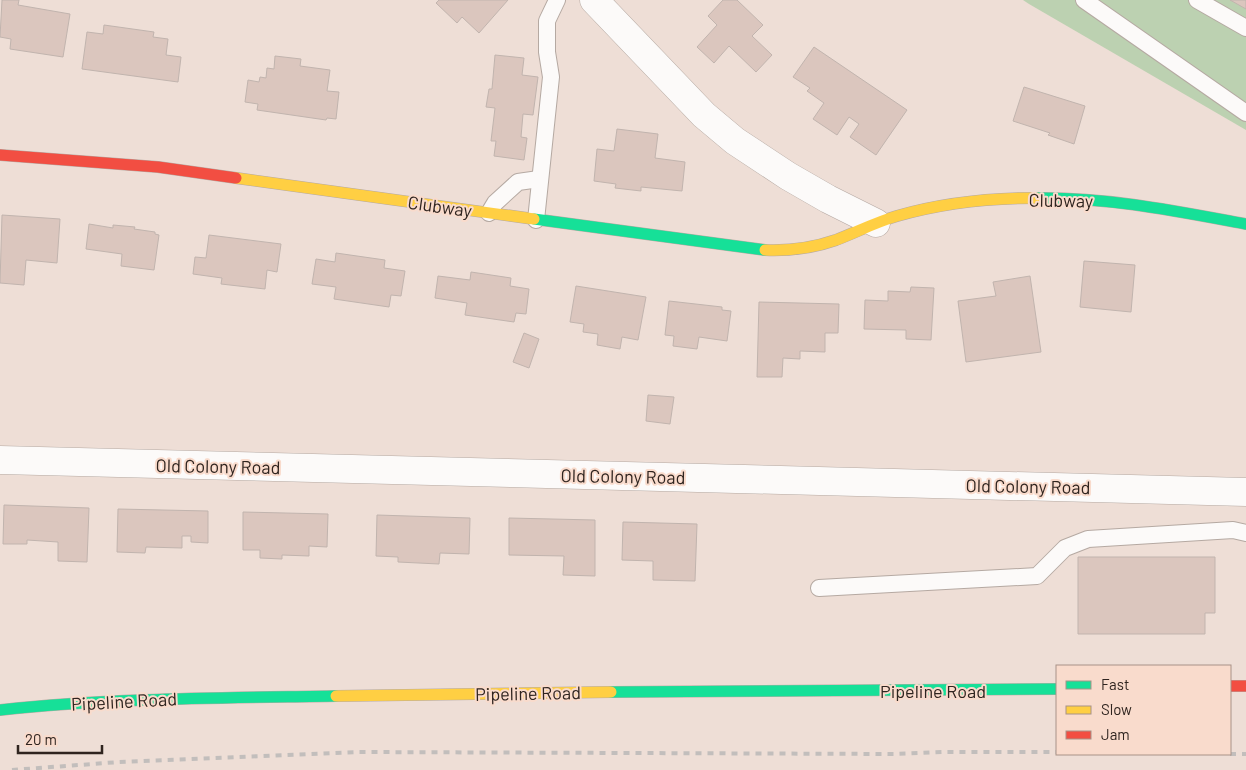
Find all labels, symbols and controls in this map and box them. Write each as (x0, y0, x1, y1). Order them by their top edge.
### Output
street label: Clubway (1029, 188, 1093, 212)
street label: Clubway (407, 191, 473, 221)
street label: Old Colony Road (155, 454, 281, 478)
street label: Old Colony Road (560, 464, 686, 488)
street label: Old Colony Road (965, 474, 1091, 498)
legend (1056, 665, 1231, 755)
text: Fast (1101, 675, 1129, 693)
street label: Pipeline Road (880, 680, 986, 702)
street label: Pipeline Road (475, 681, 581, 705)
street label: Pipeline Road (71, 687, 177, 715)
text: Slow (1101, 700, 1132, 718)
scale bar (18, 722, 101, 754)
text: Jam (1101, 725, 1130, 743)
text: 20 m (25, 730, 57, 748)

